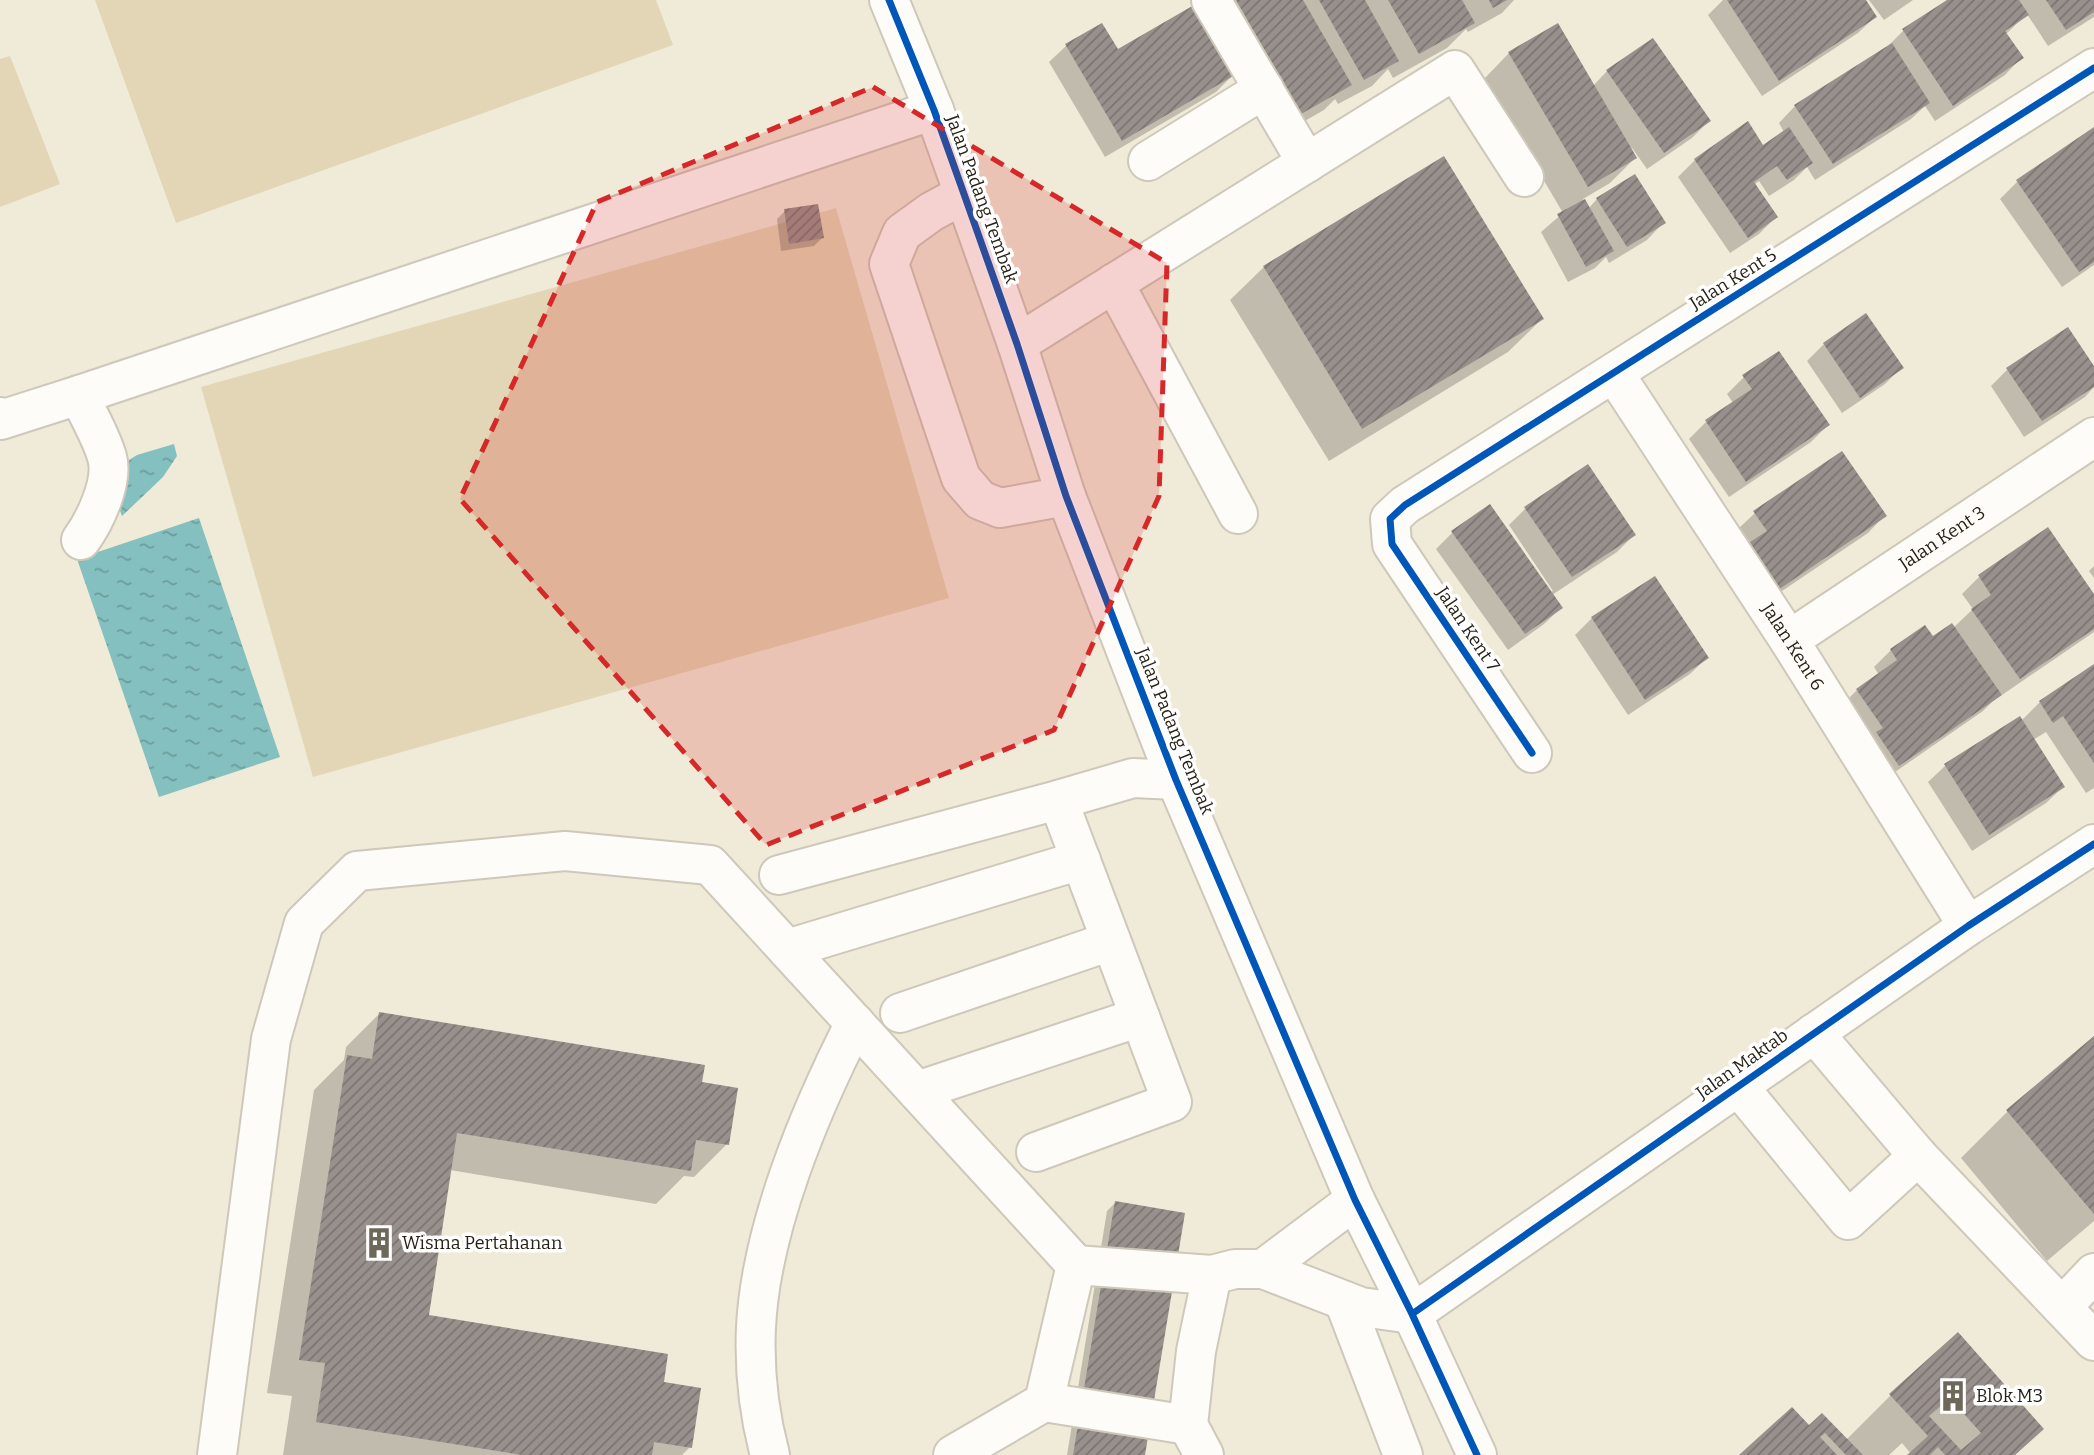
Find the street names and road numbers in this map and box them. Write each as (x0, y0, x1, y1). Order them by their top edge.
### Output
street label: Jalan Padang Tembak (941, 111, 1023, 287)
street label: Jalan Kent 5 (1685, 244, 1780, 315)
street label: Jalan Kent 3 (1894, 501, 1989, 575)
street label: Jalan Kent 7 (1431, 582, 1504, 676)
street label: Jalan Kent 6 (1756, 598, 1829, 694)
street label: Jalan Padang Tembak (1131, 644, 1219, 818)
street label: Jalan Maktab (1691, 1024, 1792, 1104)

